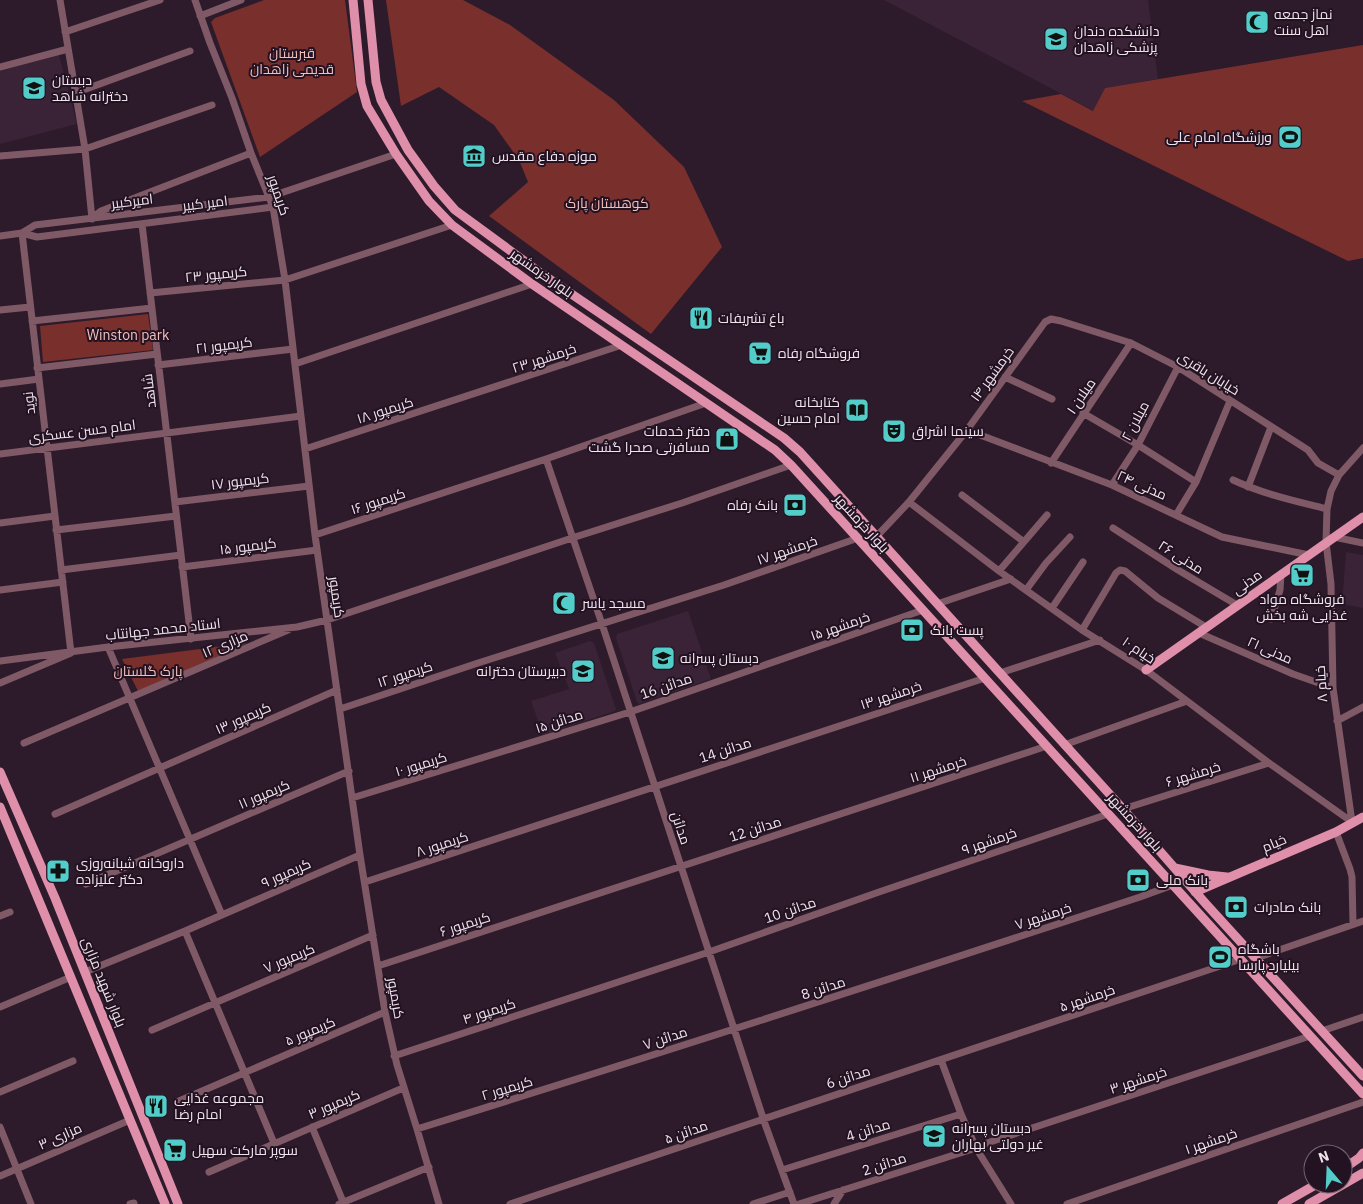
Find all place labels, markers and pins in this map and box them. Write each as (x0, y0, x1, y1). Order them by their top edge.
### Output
place label: نماز جمعه اهل سنت (1274, 5, 1333, 39)
mosque icon: نماز جمعه اهل سنت (1244, 9, 1270, 35)
place label: دانشکده دندان پزشکی زاهدان (1074, 22, 1160, 57)
school or university icon: دانشکده دندان پزشکی زاهدان (1043, 26, 1069, 52)
place label: دبستان دخترانه شاهد (52, 71, 128, 105)
school or university icon: دبستان دخترانه شاهد (21, 75, 47, 101)
sports icon: ورزشگاه امام علی (1277, 124, 1303, 150)
place label: ورزشگاه امام علی (1166, 128, 1272, 147)
museum icon: موزه دفاع مقدس (461, 143, 487, 169)
place label: موزه دفاع مقدس (492, 147, 597, 165)
restaurant icon: باغ تشریفات (688, 305, 714, 331)
place label: باغ تشریفات (718, 309, 785, 327)
supermarket icon: فروشگاه رفاه (747, 340, 773, 366)
place label: فروشگاه رفاه (778, 344, 860, 362)
place label: کتابخانه امام حسین (777, 393, 840, 428)
library icon: کتابخانه امام حسین (844, 397, 870, 423)
theatre icon: سینما اشراق (881, 418, 907, 444)
place label: دفتر خدمات مسافرتی صحرا گشت (589, 422, 710, 456)
place label: سینما اشراق (912, 422, 984, 440)
shop icon: دفتر خدمات مسافرتی صحرا گشت (714, 426, 740, 452)
bank icon: بانک رفاه (782, 492, 808, 518)
place label: بانک رفاه (727, 496, 778, 514)
supermarket icon: فروشگاه مواد غذایی شه بخش (1289, 562, 1315, 588)
mosque icon: مسجد یاسر (551, 590, 577, 616)
place label: فروشگاه مواد غذایی شه بخش (1256, 590, 1348, 624)
place label: مسجد یاسر (581, 594, 646, 612)
bank icon: پست بانک (899, 617, 925, 643)
place label: پست بانک (930, 621, 984, 640)
school or university icon: دبستان پسرانه (650, 645, 676, 671)
place label: دبستان پسرانه (680, 649, 759, 668)
school or university icon: دبیرستان دخترانه (570, 658, 596, 684)
place label: دبیرستان دخترانه (476, 662, 566, 680)
place label: داروخانه شبانه‌روزی دکتر علیزاده (76, 854, 184, 888)
pharmacy icon: داروخانه شبانه‌روزی دکتر علیزاده (45, 858, 71, 884)
bank icon: بانک ملی (1125, 867, 1151, 893)
place label: بانک ملی (1156, 871, 1208, 889)
bank icon: بانک صادرات (1223, 894, 1249, 920)
place label: بانک صادرات (1254, 898, 1321, 916)
place label: باشگاه بیلیارد پارسا (1238, 940, 1299, 975)
sports icon: باشگاه بیلیارد پارسا (1207, 944, 1233, 970)
place label: مجموعه غذایی امام رضا (174, 1089, 264, 1124)
restaurant icon: مجموعه غذایی امام رضا (143, 1093, 169, 1119)
place label: دبستان پسرانه غیر دولتی بهاران (952, 1119, 1044, 1153)
school or university icon: دبستان پسرانه غیر دولتی بهاران (921, 1123, 947, 1149)
supermarket icon: سوپر مارکت سهیل (162, 1137, 188, 1163)
place label: سوپر مارکت سهیل (192, 1141, 298, 1160)

